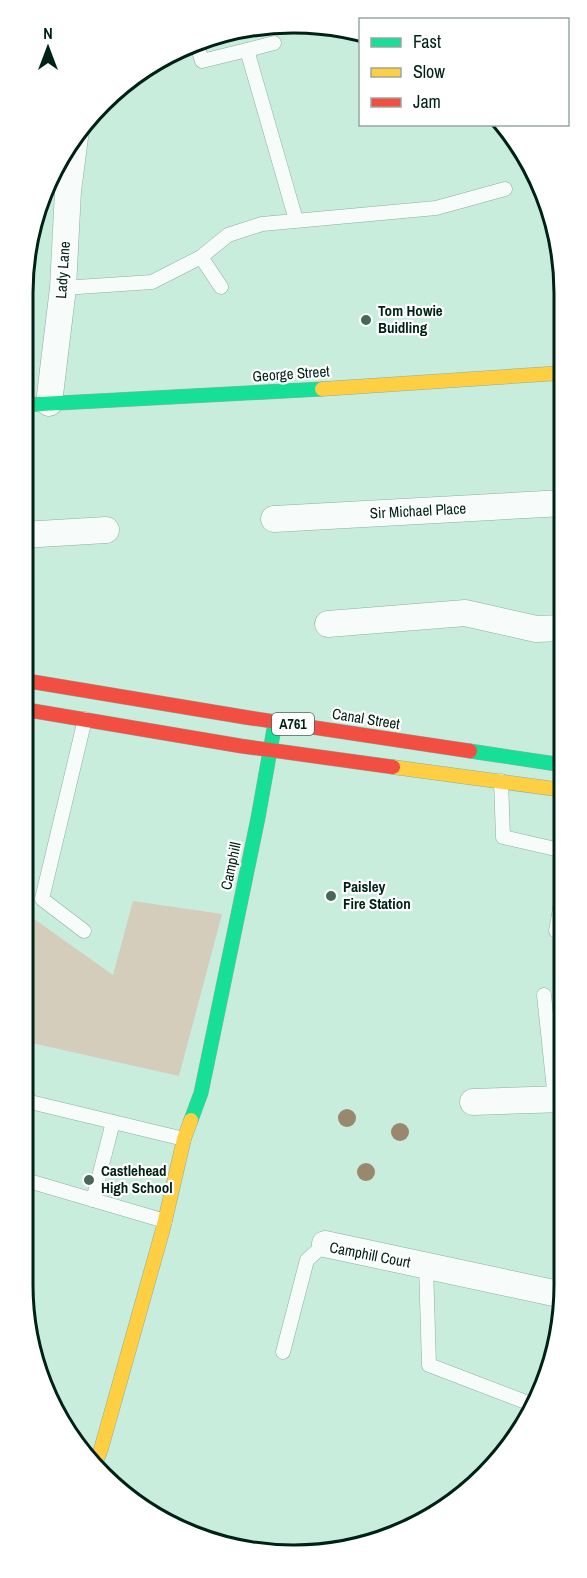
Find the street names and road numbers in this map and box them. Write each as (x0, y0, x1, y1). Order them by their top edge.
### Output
street label: Lady Lane (50, 240, 75, 299)
street label: George Street (252, 360, 331, 387)
street label: Sir Michael Place (369, 497, 467, 524)
street label: Canal Street (331, 703, 402, 734)
road number: A761 (272, 713, 314, 735)
street label: Camphill (215, 840, 246, 892)
street label: Camphill Court (328, 1236, 413, 1273)

